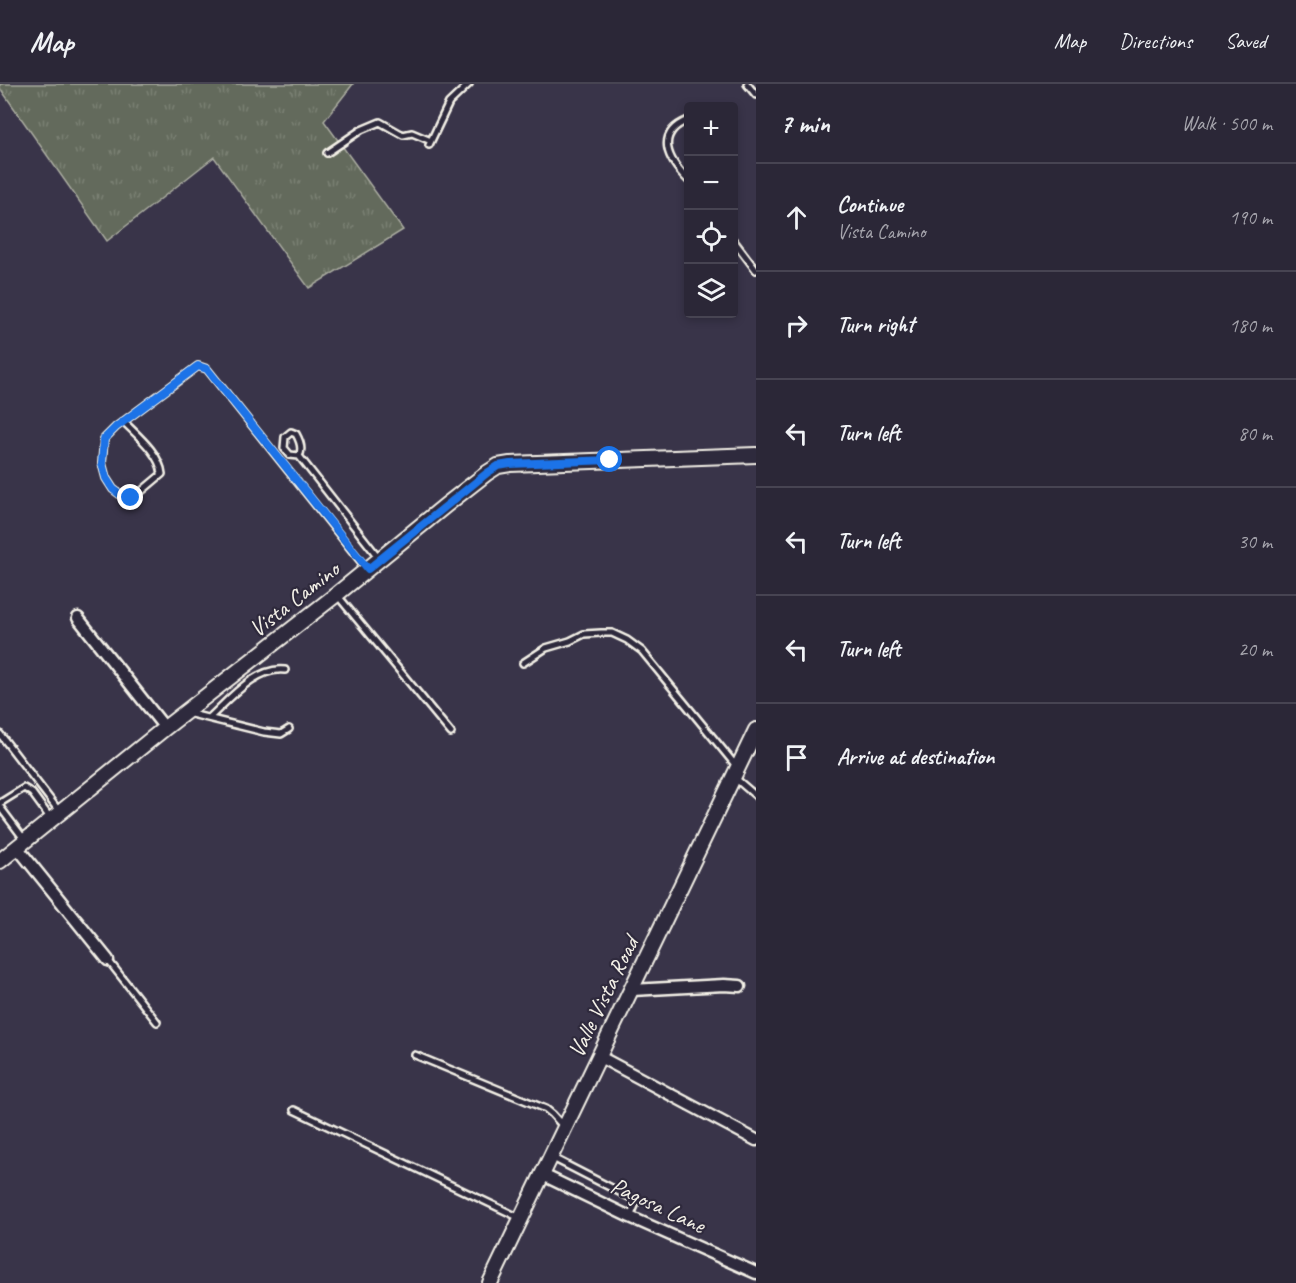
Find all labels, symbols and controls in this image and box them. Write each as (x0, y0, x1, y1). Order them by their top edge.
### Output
text: Map (30, 24, 73, 59)
text: Map (1054, 28, 1086, 54)
text: Directions (1119, 28, 1192, 54)
text: Saved (1225, 28, 1266, 54)
map controls (684, 102, 738, 318)
button: + (684, 102, 738, 156)
text: 7 min (780, 107, 830, 140)
text: Walk · 500 m (1182, 111, 1272, 136)
button: − (684, 156, 738, 210)
text: Continue (837, 191, 903, 219)
icon: ahead (780, 201, 813, 234)
text: 190 m (1229, 205, 1272, 230)
button: locate (684, 210, 738, 264)
text: Vista Camino (837, 219, 926, 244)
button: layers (684, 264, 738, 318)
icon: right (780, 309, 813, 342)
text: Turn right (837, 311, 914, 339)
text: 180 m (1229, 313, 1272, 338)
icon: left (780, 417, 813, 450)
text: Turn left (837, 419, 901, 447)
text: 80 m (1238, 421, 1272, 446)
route start (596, 446, 622, 472)
route end (117, 484, 143, 510)
icon: left (780, 525, 813, 558)
text: Turn left (837, 527, 901, 555)
text: 30 m (1238, 529, 1272, 554)
street label: Vista Camino (243, 553, 347, 644)
icon: left (780, 633, 813, 666)
text: Turn left (837, 635, 901, 663)
text: 20 m (1238, 637, 1272, 662)
icon: arrive (780, 741, 813, 774)
text: Arrive at destination (837, 743, 994, 771)
street label: Valle Vista Road (561, 928, 647, 1062)
street label: Pagosa Lane (606, 1170, 712, 1241)

